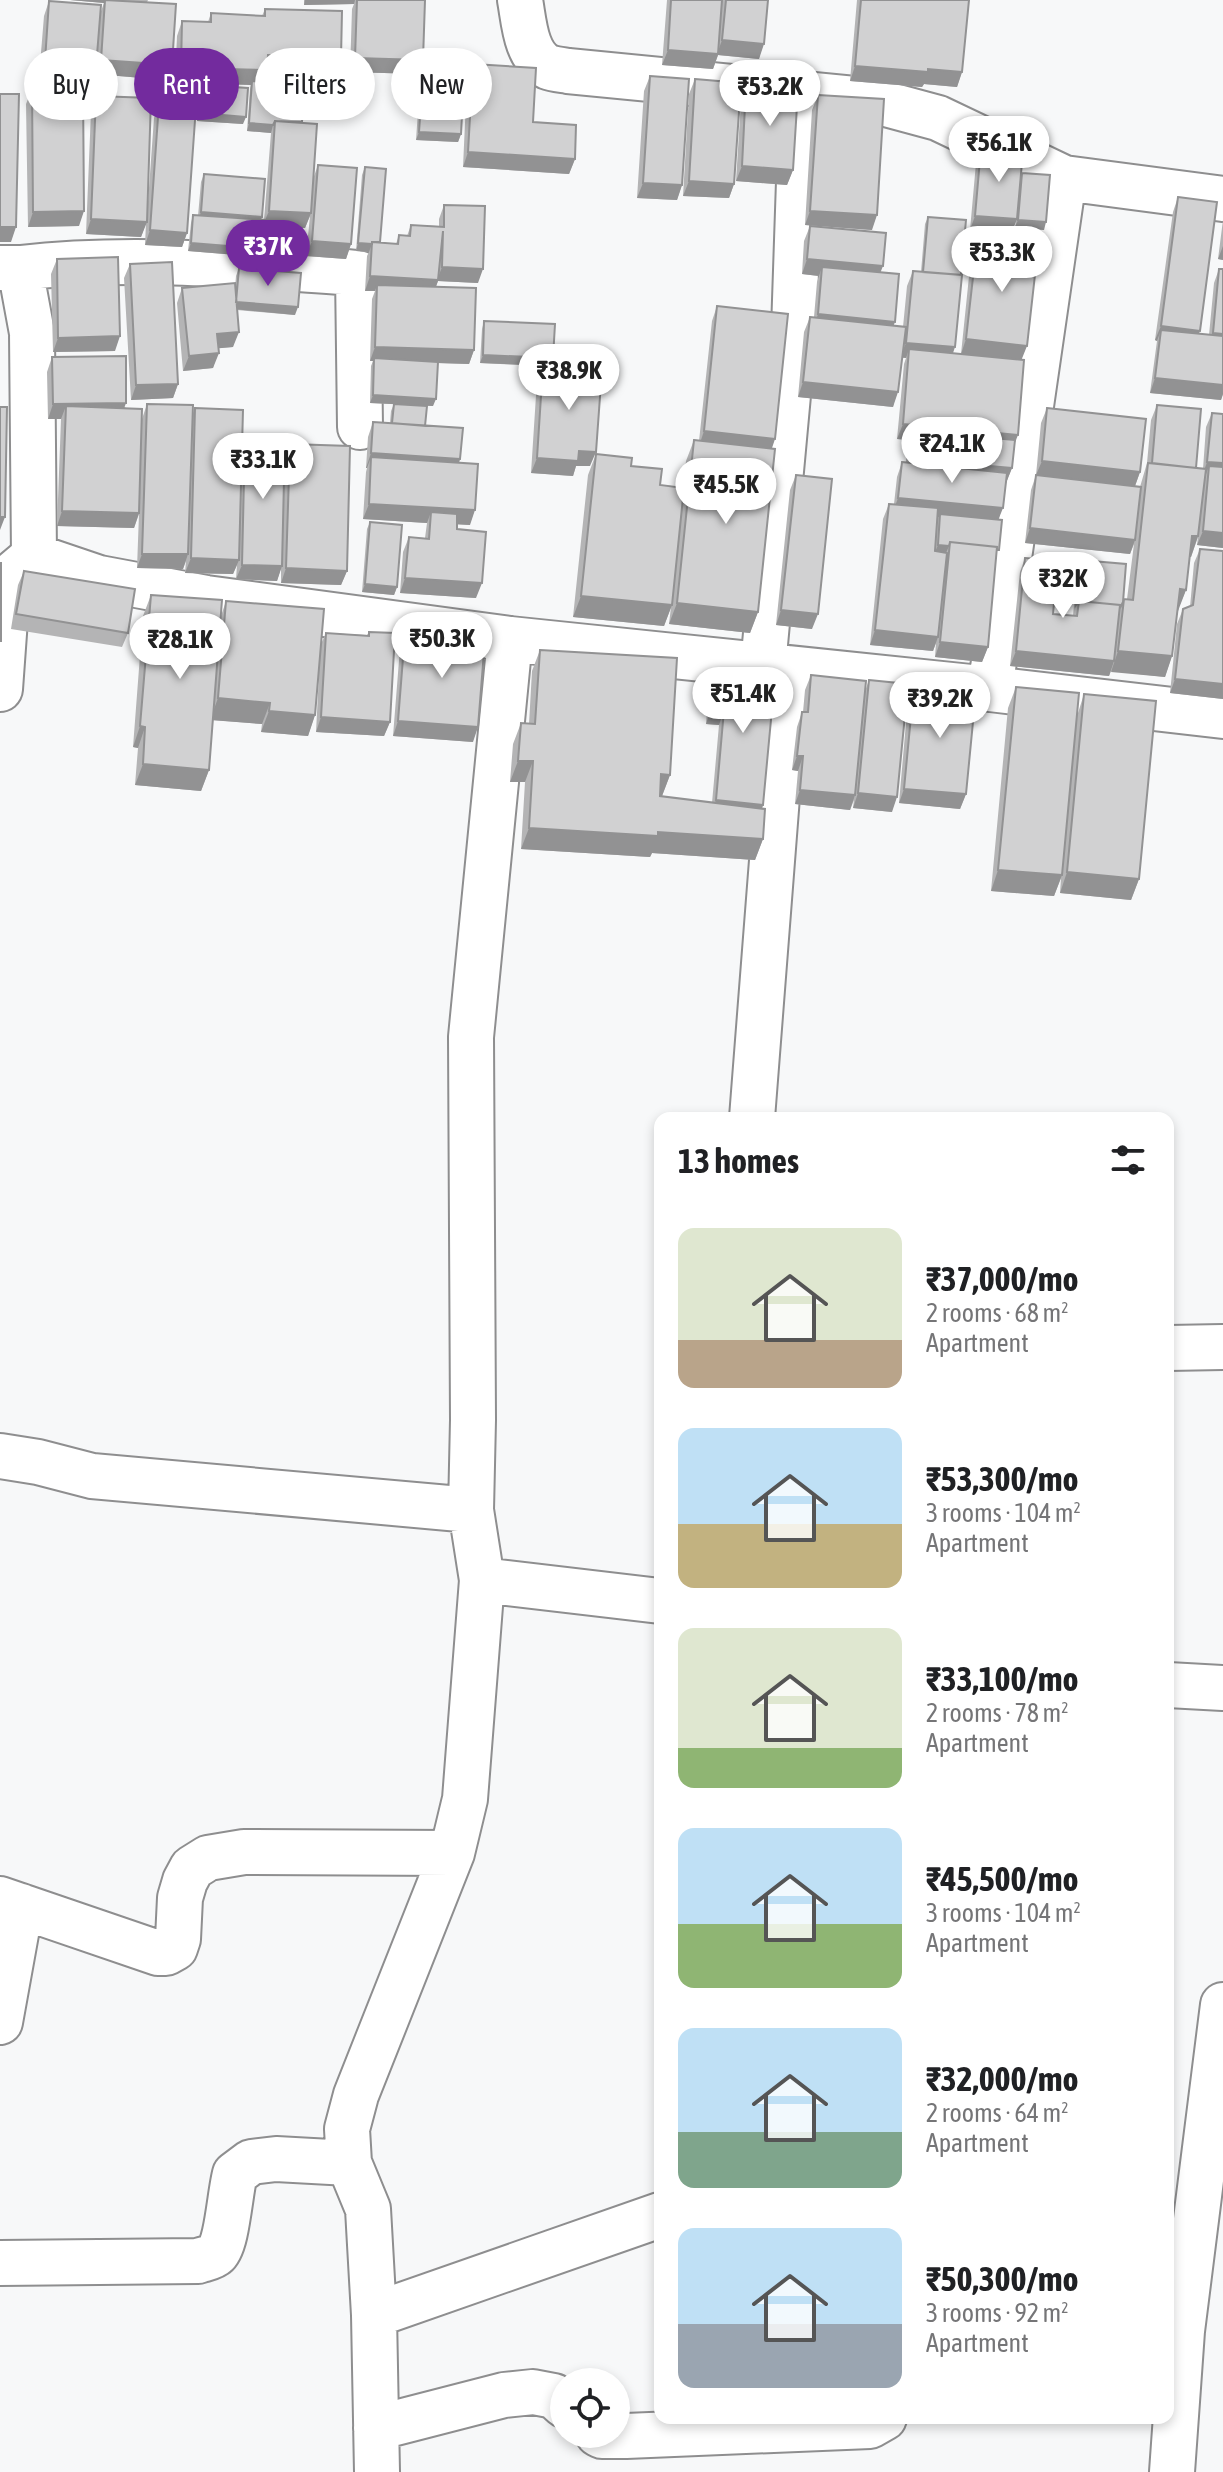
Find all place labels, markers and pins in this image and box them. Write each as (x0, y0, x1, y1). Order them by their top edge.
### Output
pin: ₹53.2K (705, 60, 835, 128)
pin: ₹56.1K (934, 116, 1064, 184)
pin: ₹37K (221, 220, 315, 288)
pin: ₹53.3K (937, 226, 1067, 294)
pin: ₹38.9K (504, 344, 634, 412)
pin: ₹24.1K (887, 417, 1017, 485)
pin: ₹33.1K (198, 433, 328, 501)
pin: ₹45.5K (661, 458, 791, 526)
pin: ₹32K (1016, 552, 1110, 620)
pin: ₹50.3K (377, 612, 507, 680)
pin: ₹28.1K (115, 613, 245, 681)
pin: ₹51.4K (678, 667, 808, 735)
pin: ₹39.2K (875, 672, 1005, 740)

